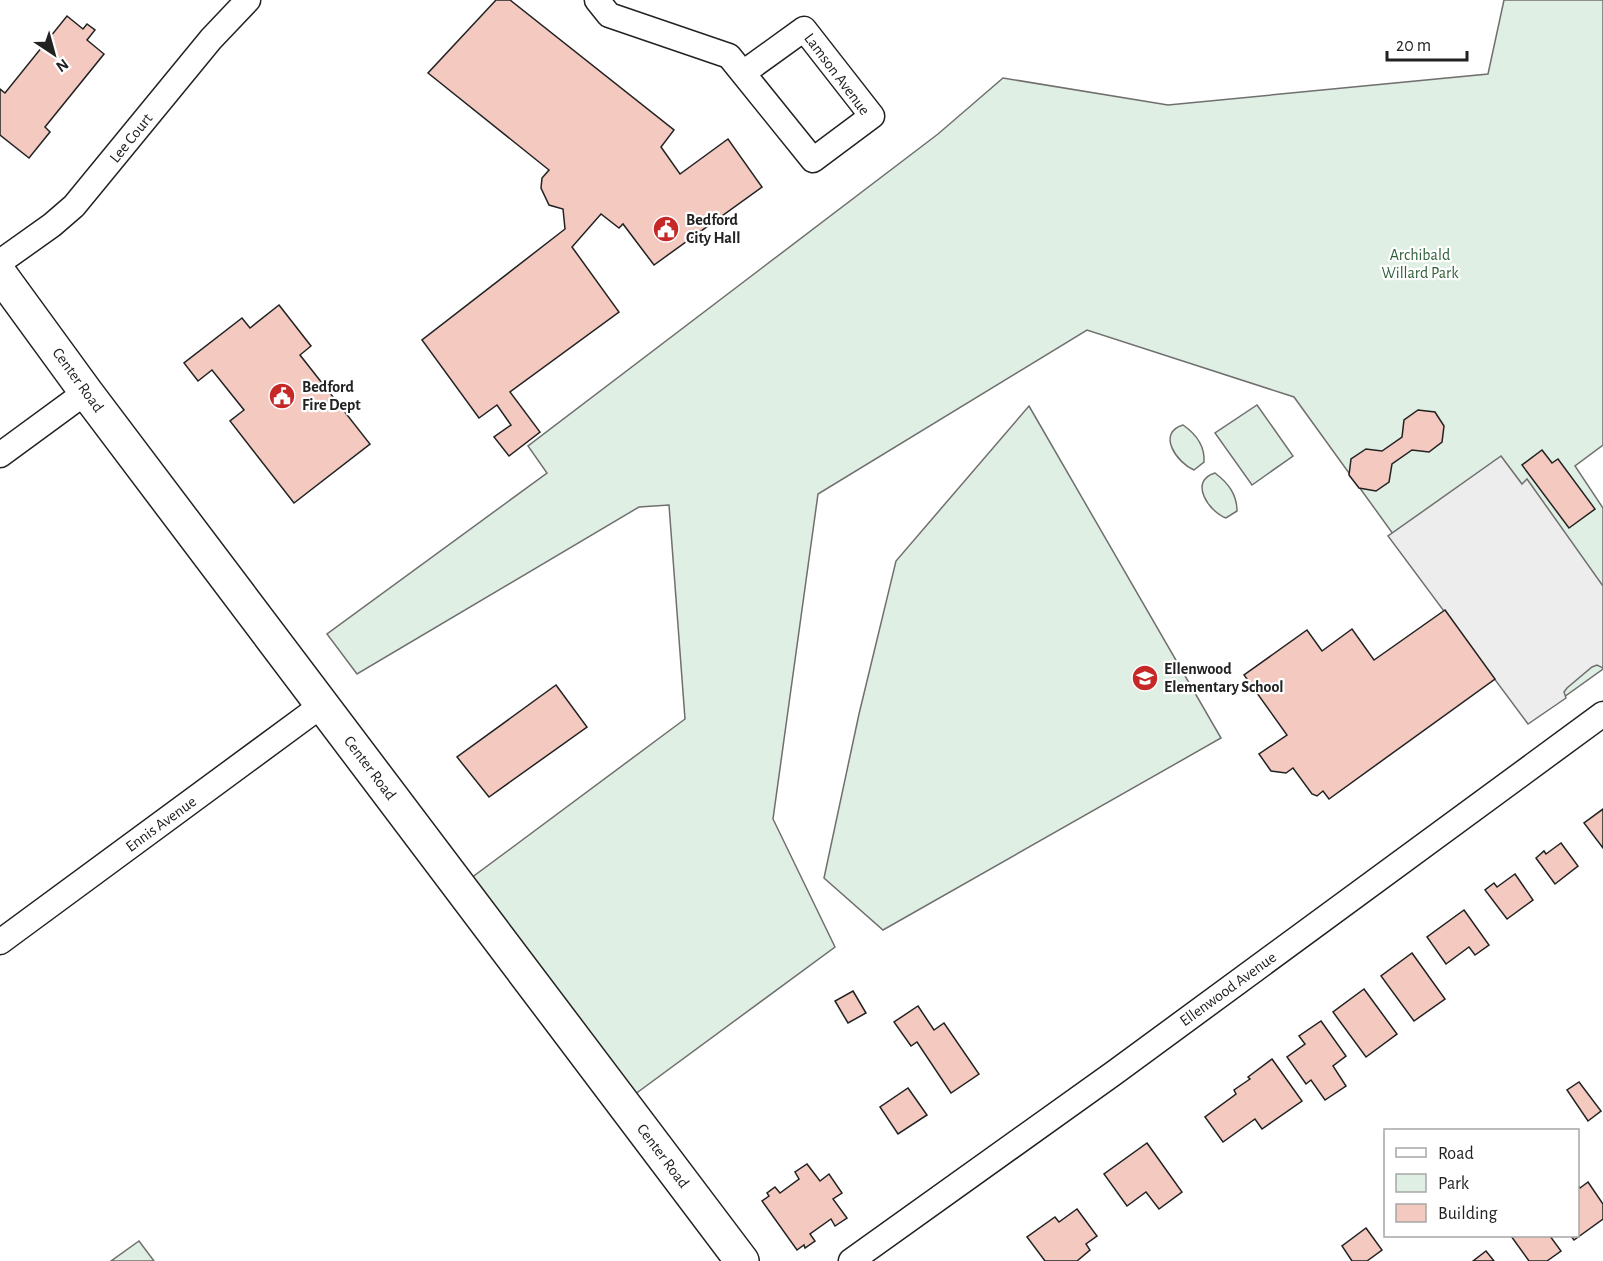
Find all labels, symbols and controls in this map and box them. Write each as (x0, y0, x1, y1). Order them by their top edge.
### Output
north arrow (24, 24, 84, 84)
scale bar (1387, 24, 1466, 62)
street label: Lamson Avenue (801, 30, 873, 118)
text: 20 m (1396, 37, 1431, 55)
text: N (53, 56, 71, 75)
street label: Lee Court (107, 110, 155, 166)
place label: Bedford City Hall (686, 212, 740, 247)
public building icon: Bedford City Hall (651, 214, 681, 244)
park label: Archibald Willard Park (1382, 247, 1459, 281)
street label: Center Road (49, 345, 107, 415)
place label: Bedford Fire Dept (302, 379, 361, 413)
public building icon: Bedford Fire Dept (267, 381, 297, 411)
place label: Ellenwood Elementary School (1164, 661, 1284, 696)
school or university icon: Ellenwood Elementary School (1130, 663, 1160, 693)
street label: Center Road (341, 733, 399, 803)
street label: Ennis Avenue (123, 793, 199, 855)
street label: Ellenwood Avenue (1177, 949, 1279, 1029)
street label: Center Road (634, 1121, 692, 1191)
legend (1384, 1129, 1579, 1237)
text: Road (1438, 1145, 1474, 1163)
text: Park (1438, 1175, 1470, 1193)
text: Building (1438, 1205, 1498, 1223)

